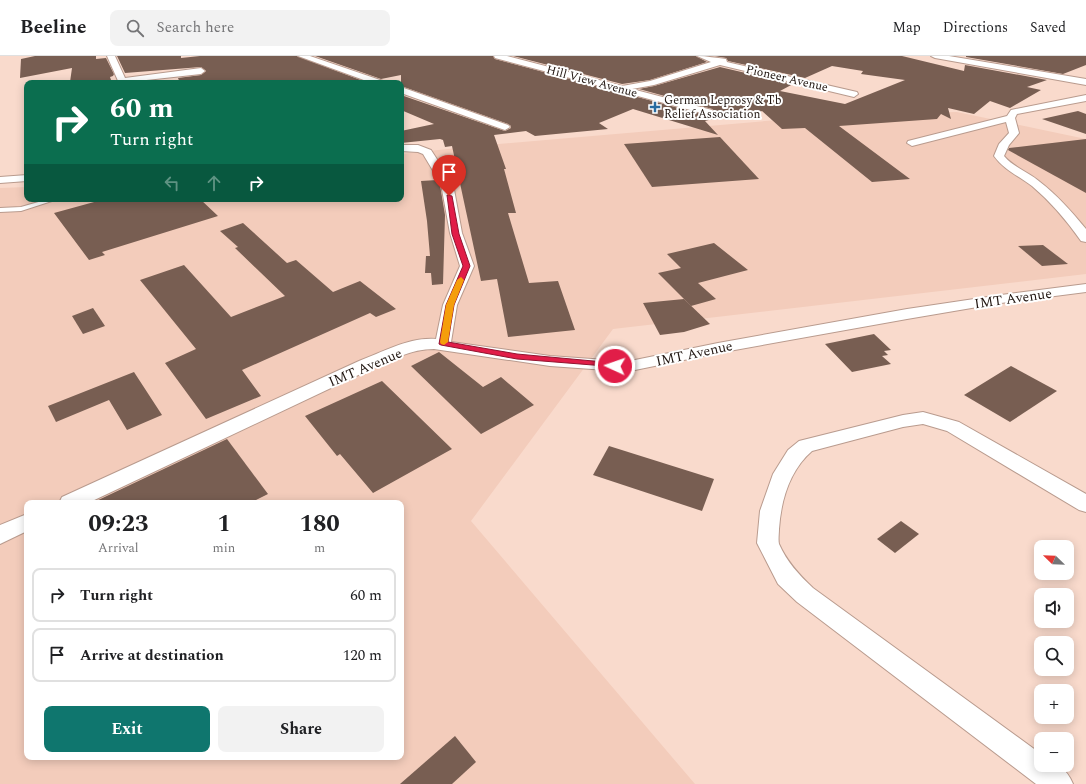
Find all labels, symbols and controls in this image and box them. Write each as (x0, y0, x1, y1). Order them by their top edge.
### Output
search box (110, 10, 390, 46)
text: Beeline (20, 13, 86, 42)
text: Search here (156, 16, 234, 39)
icon: search (124, 17, 146, 39)
text: Map (893, 17, 921, 38)
text: Directions (943, 17, 1008, 38)
text: Saved (1030, 17, 1066, 38)
street label: Hill View Avenue (544, 60, 640, 103)
street label: Pioneer Avenue (744, 60, 830, 97)
text: 60 m (110, 87, 174, 130)
place label: German Leprosy & Tb Relief Association (664, 91, 782, 124)
icon: right (44, 96, 96, 148)
marker: German Leprosy & Tb Relief Association (649, 101, 661, 113)
text: Turn right (110, 126, 193, 153)
pin (432, 155, 466, 196)
icon: arrive (438, 161, 460, 183)
icon: left (161, 172, 183, 194)
icon: ahead (203, 172, 225, 194)
icon: right (245, 172, 267, 194)
street label: IMT Avenue (973, 283, 1053, 314)
street label: IMT Avenue (654, 335, 735, 372)
street label: IMT Avenue (325, 342, 405, 392)
position arrow (594, 345, 636, 387)
text: 09:23 (88, 506, 148, 542)
text: 1 (217, 506, 231, 542)
text: 180 (299, 506, 340, 542)
text: Arrival (98, 538, 139, 558)
text: min (213, 538, 235, 558)
text: m (314, 538, 325, 558)
north arrow (1034, 540, 1074, 580)
map controls (1034, 540, 1074, 772)
icon: right (46, 584, 68, 606)
text: Turn right (80, 584, 153, 607)
text: 60 m (350, 584, 382, 607)
button: sound (1034, 588, 1074, 628)
button: search (1034, 636, 1074, 676)
icon: arrive (46, 644, 68, 666)
text: Arrive at destination (80, 644, 224, 667)
text: 120 m (343, 644, 382, 667)
button: + (1034, 684, 1074, 724)
button: Exit (44, 706, 210, 752)
button: Share (218, 706, 384, 752)
button: − (1034, 732, 1074, 772)

